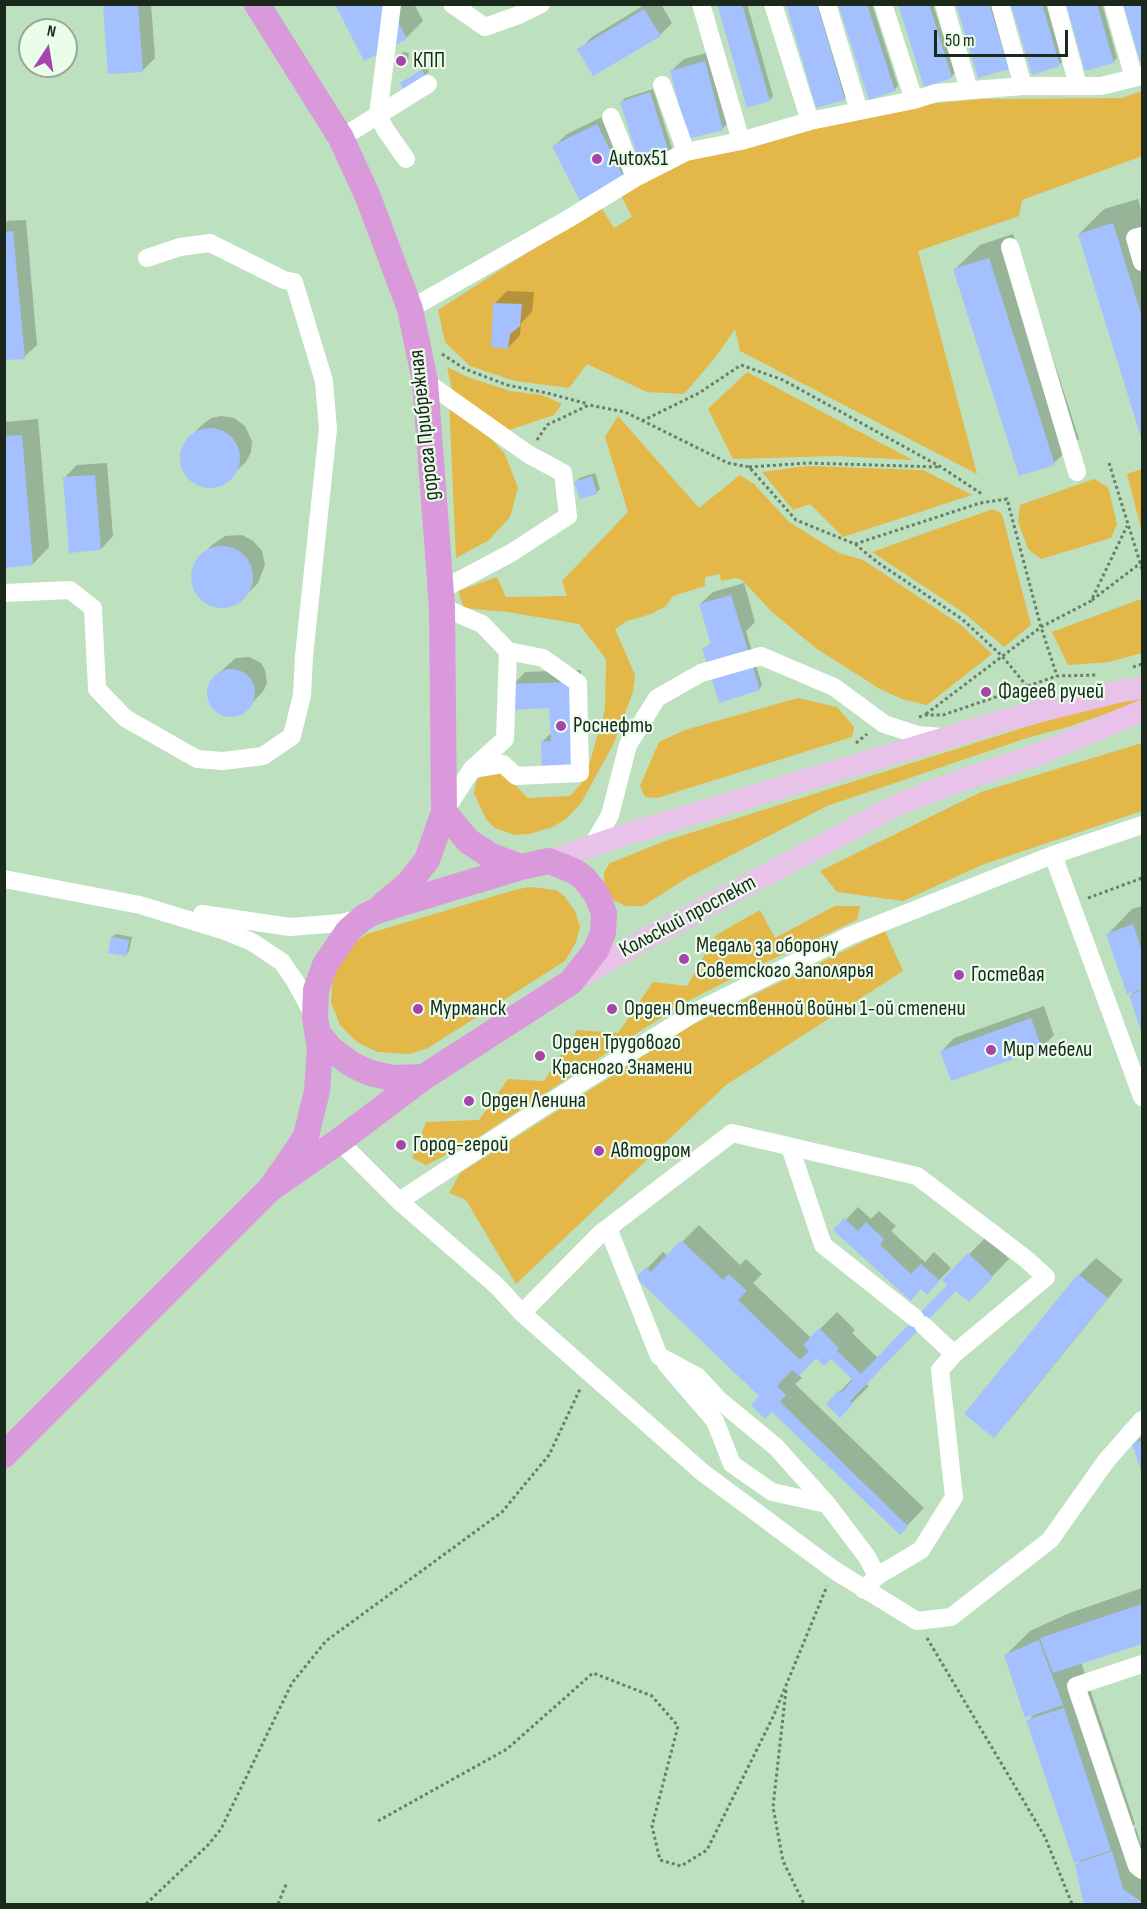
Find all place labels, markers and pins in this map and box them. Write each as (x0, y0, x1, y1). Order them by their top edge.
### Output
place label: КПП (413, 48, 445, 74)
marker: КПП (394, 54, 408, 68)
place label: Autox51 (609, 146, 668, 172)
marker: Autox51 (590, 152, 604, 166)
place label: Фадеев ручей (998, 679, 1104, 705)
marker: Фадеев ручей (979, 685, 993, 699)
place label: Роснефть (573, 713, 653, 739)
marker: Роснефть (554, 719, 568, 733)
place label: Медаль за оборону Советского Заполярья (696, 933, 874, 984)
marker: Медаль за оборону Советского Заполярья (677, 952, 691, 966)
place label: Гостевая (971, 962, 1045, 988)
marker: Гостевая (952, 968, 966, 982)
place label: Мурманск (430, 996, 506, 1022)
place label: Орден Отечественной войны 1-ой степени (624, 996, 966, 1022)
marker: Мурманск (411, 1002, 425, 1016)
marker: Орден Отечественной войны 1-ой степени (605, 1002, 619, 1016)
place label: Орден Трудового Красного Знамени (552, 1030, 692, 1082)
place label: Мир мебели (1003, 1037, 1092, 1063)
marker: Мир мебели (984, 1043, 998, 1057)
marker: Орден Трудового Красного Знамени (533, 1049, 547, 1063)
place label: Орден Ленина (481, 1088, 586, 1114)
marker: Орден Ленина (462, 1094, 476, 1108)
place label: Город-герой (413, 1132, 509, 1158)
marker: Город-герой (394, 1138, 408, 1152)
place label: Автодром (611, 1138, 691, 1164)
marker: Автодром (592, 1144, 606, 1158)

